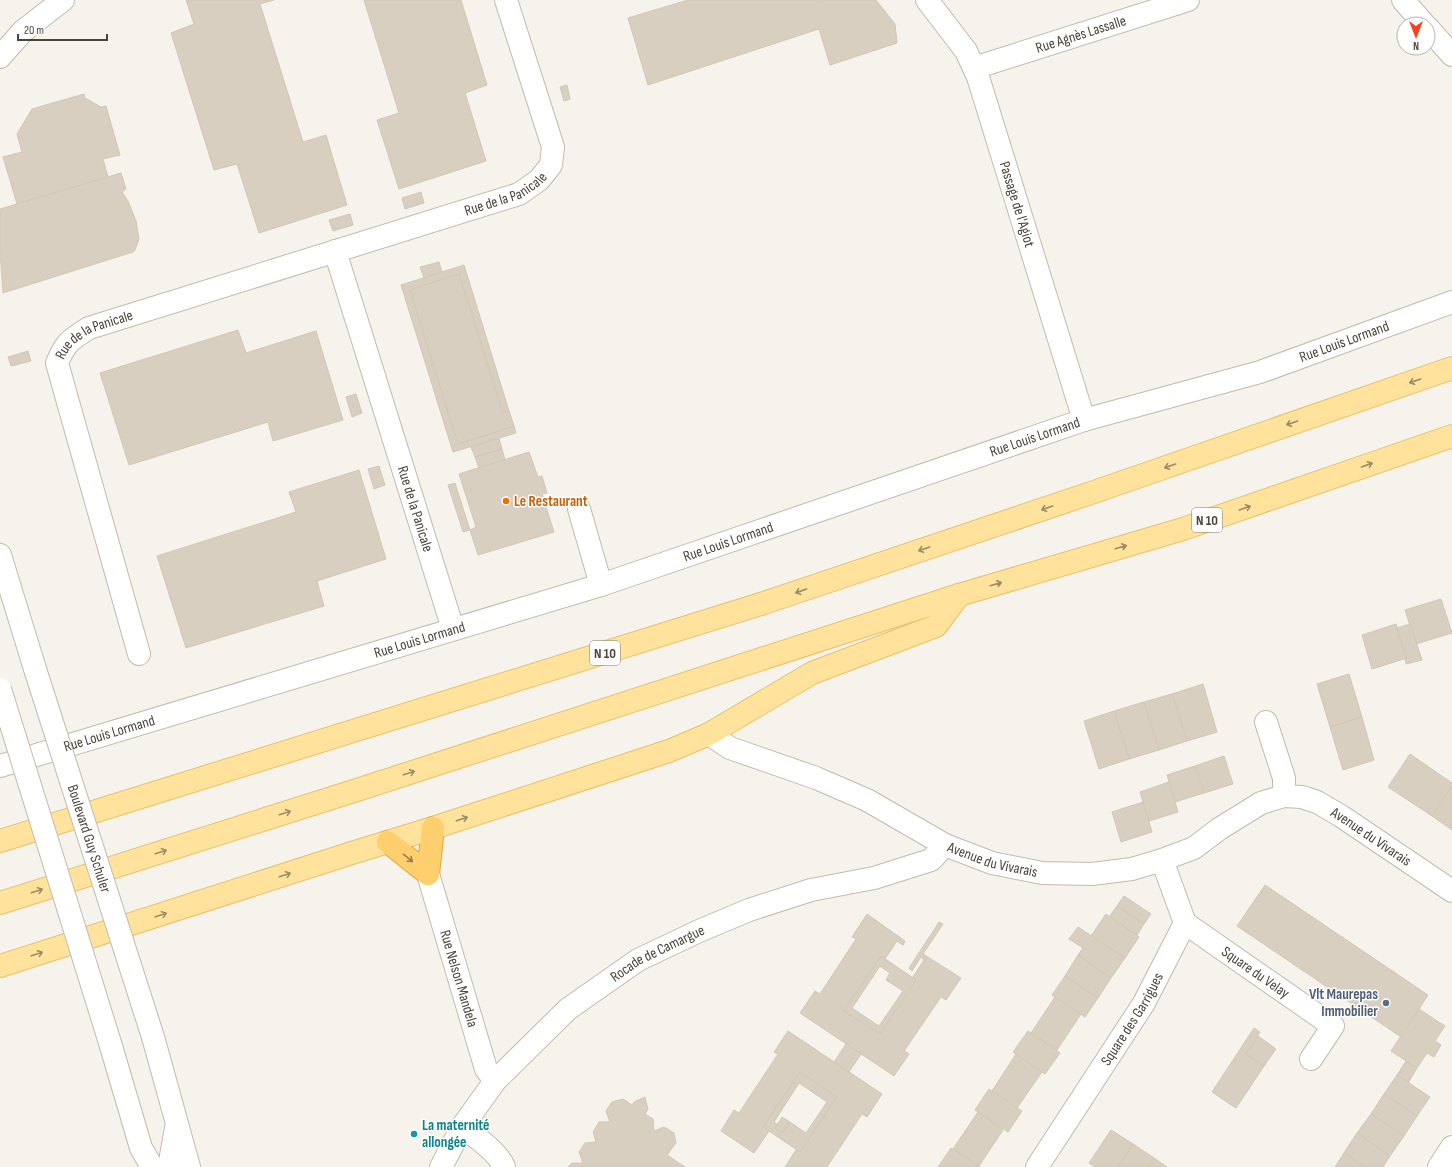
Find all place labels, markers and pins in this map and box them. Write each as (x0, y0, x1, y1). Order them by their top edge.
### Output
place label: Le Restaurant (514, 492, 588, 511)
marker: Le Restaurant (501, 496, 511, 506)
place label: Vlt Maurepas Immobilier (1309, 985, 1378, 1021)
marker: Vlt Maurepas Immobilier (1381, 998, 1391, 1008)
place label: La maternité allongée (422, 1116, 489, 1152)
marker: La maternité allongée (409, 1129, 419, 1139)

